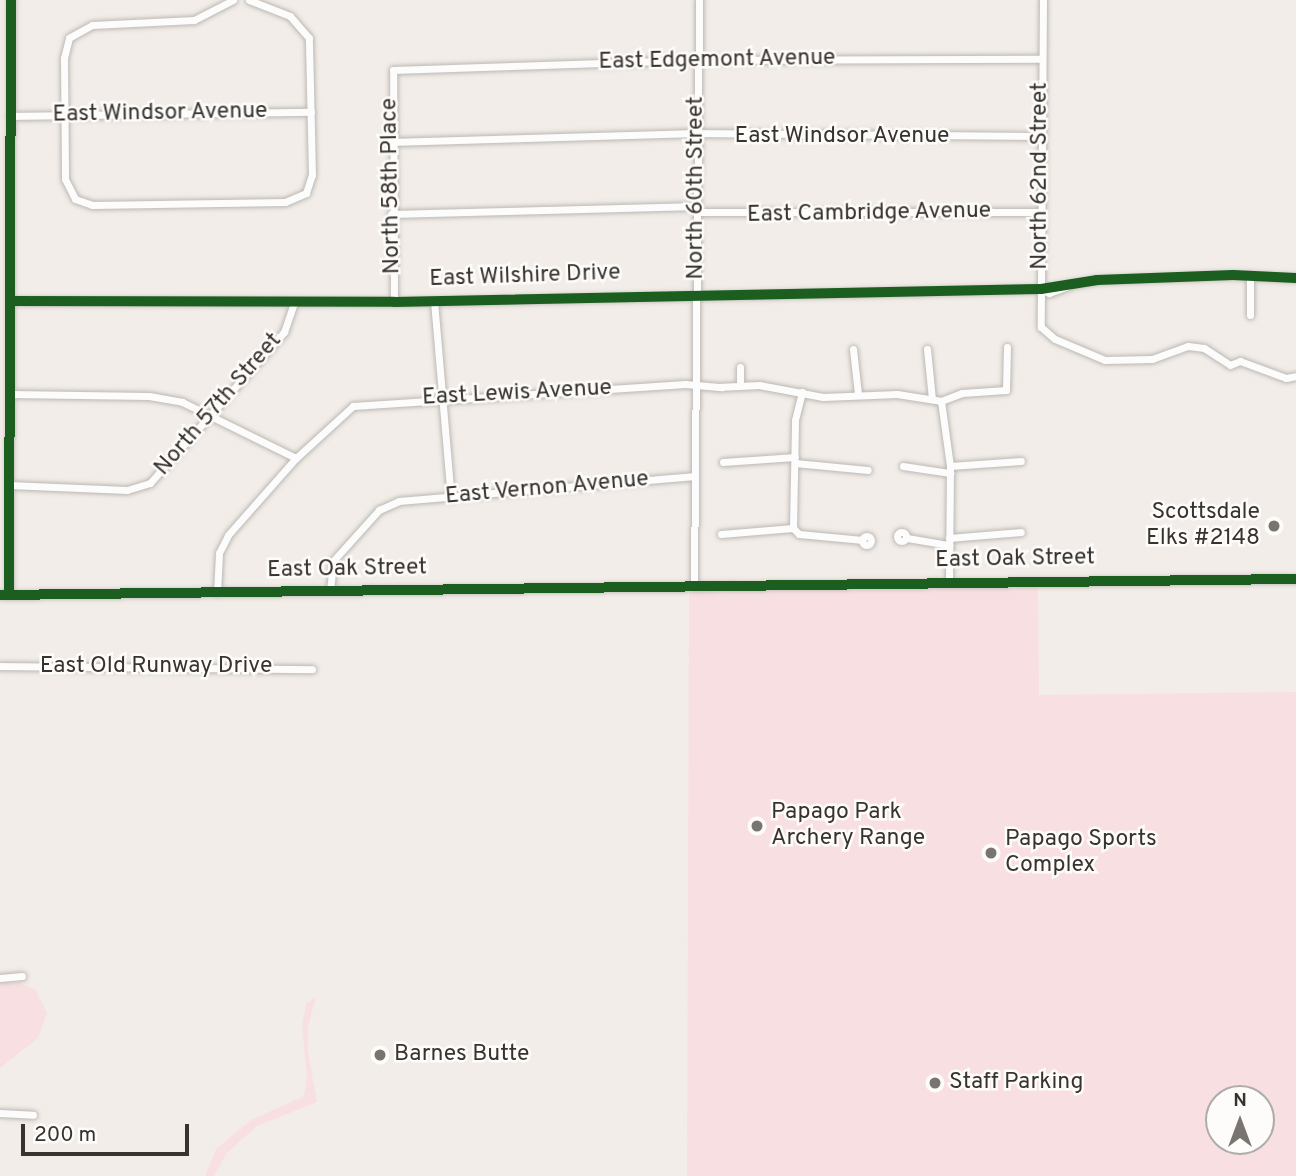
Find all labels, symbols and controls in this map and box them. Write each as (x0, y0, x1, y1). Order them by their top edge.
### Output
street label: East Edgemont Avenue (598, 45, 836, 77)
street label: North 62nd Street (1027, 82, 1055, 270)
street label: North 60th Street (683, 96, 711, 280)
street label: East Windsor Avenue (52, 98, 268, 130)
street label: North 58th Place (377, 98, 407, 274)
street label: East Windsor Avenue (734, 123, 950, 151)
street label: East Cambridge Avenue (746, 198, 992, 230)
street label: East Wilshire Drive (429, 260, 621, 294)
street label: North 57th Street (149, 328, 289, 482)
street label: East Lewis Avenue (421, 375, 613, 413)
street label: East Vernon Avenue (443, 466, 651, 512)
place label: Scottsdale Elks #2148 (1146, 499, 1260, 553)
marker: Scottsdale Elks #2148 (1266, 518, 1282, 534)
street label: East Oak Street (935, 545, 1095, 575)
street label: East Oak Street (267, 555, 427, 585)
street label: East Old Runway Drive (40, 653, 272, 681)
place label: Papago Park Archery Range (771, 799, 925, 853)
marker: Papago Park Archery Range (749, 818, 765, 834)
place label: Papago Sports Complex (1005, 826, 1157, 880)
marker: Papago Sports Complex (983, 845, 999, 861)
place label: Barnes Butte (394, 1041, 529, 1069)
marker: Barnes Butte (372, 1047, 388, 1063)
place label: Staff Parking (949, 1069, 1084, 1097)
marker: Staff Parking (927, 1075, 943, 1091)
north arrow (1205, 1085, 1275, 1155)
text: N (1233, 1089, 1247, 1113)
scale bar (24, 1110, 192, 1154)
text: 200 m (34, 1122, 96, 1149)

